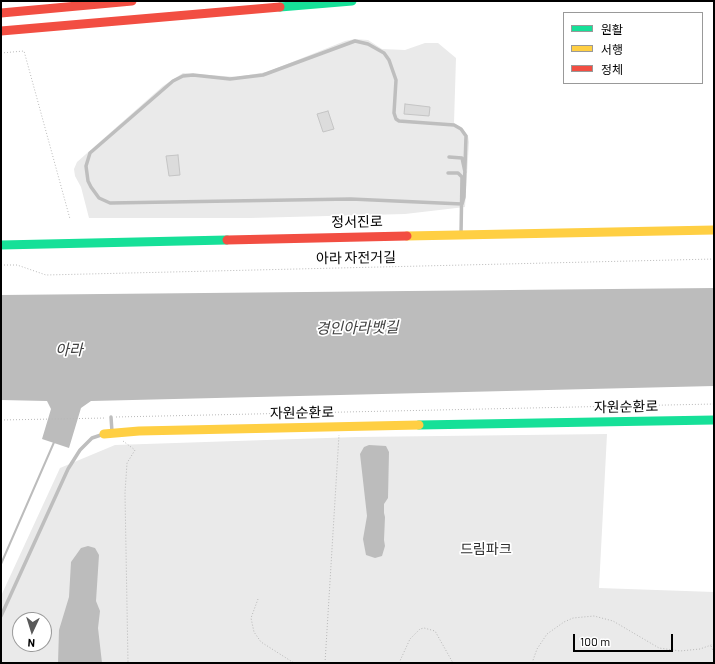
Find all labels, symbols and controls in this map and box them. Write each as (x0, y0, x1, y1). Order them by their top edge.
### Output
legend (563, 12, 703, 84)
text: 원활 (601, 22, 623, 36)
text: 서행 (601, 42, 623, 56)
text: 정체 (601, 62, 623, 76)
street label: 정서진로 (331, 213, 383, 231)
street label: 아라 자전거길 (316, 249, 396, 267)
water label: 경인아라뱃길 (315, 318, 399, 338)
water label: 아라 (55, 341, 83, 359)
street label: 자원순환로 (594, 398, 658, 416)
street label: 자원순환로 (270, 404, 334, 422)
park label: 드림파크 (460, 541, 512, 557)
north arrow (12, 612, 52, 652)
scale bar (575, 626, 675, 652)
text: 100 m (580, 634, 610, 648)
text: N (27, 637, 35, 650)

